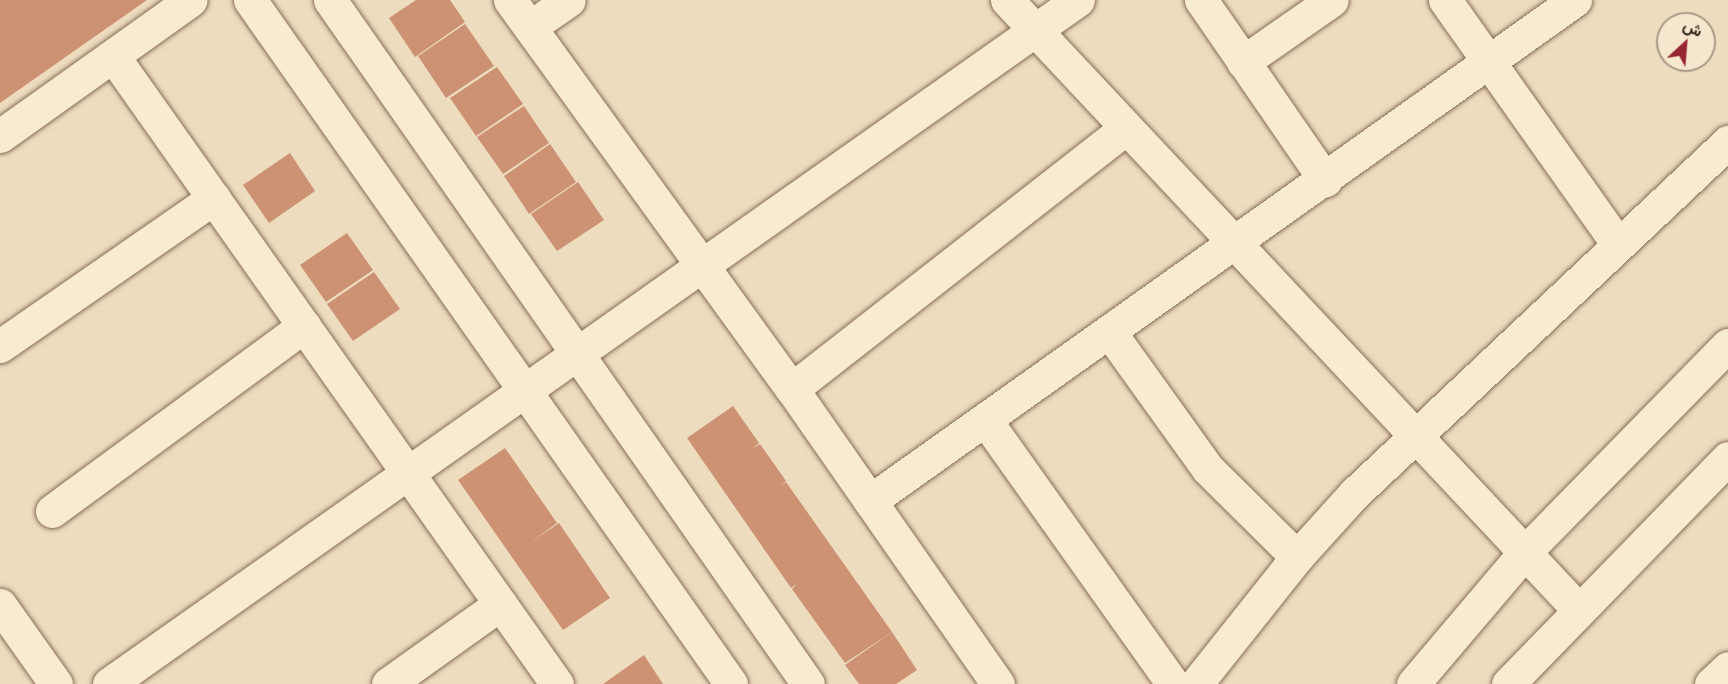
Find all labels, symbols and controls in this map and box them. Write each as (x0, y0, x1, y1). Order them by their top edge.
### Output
north arrow (1656, 12, 1716, 72)
text: ش (1680, 14, 1706, 41)

